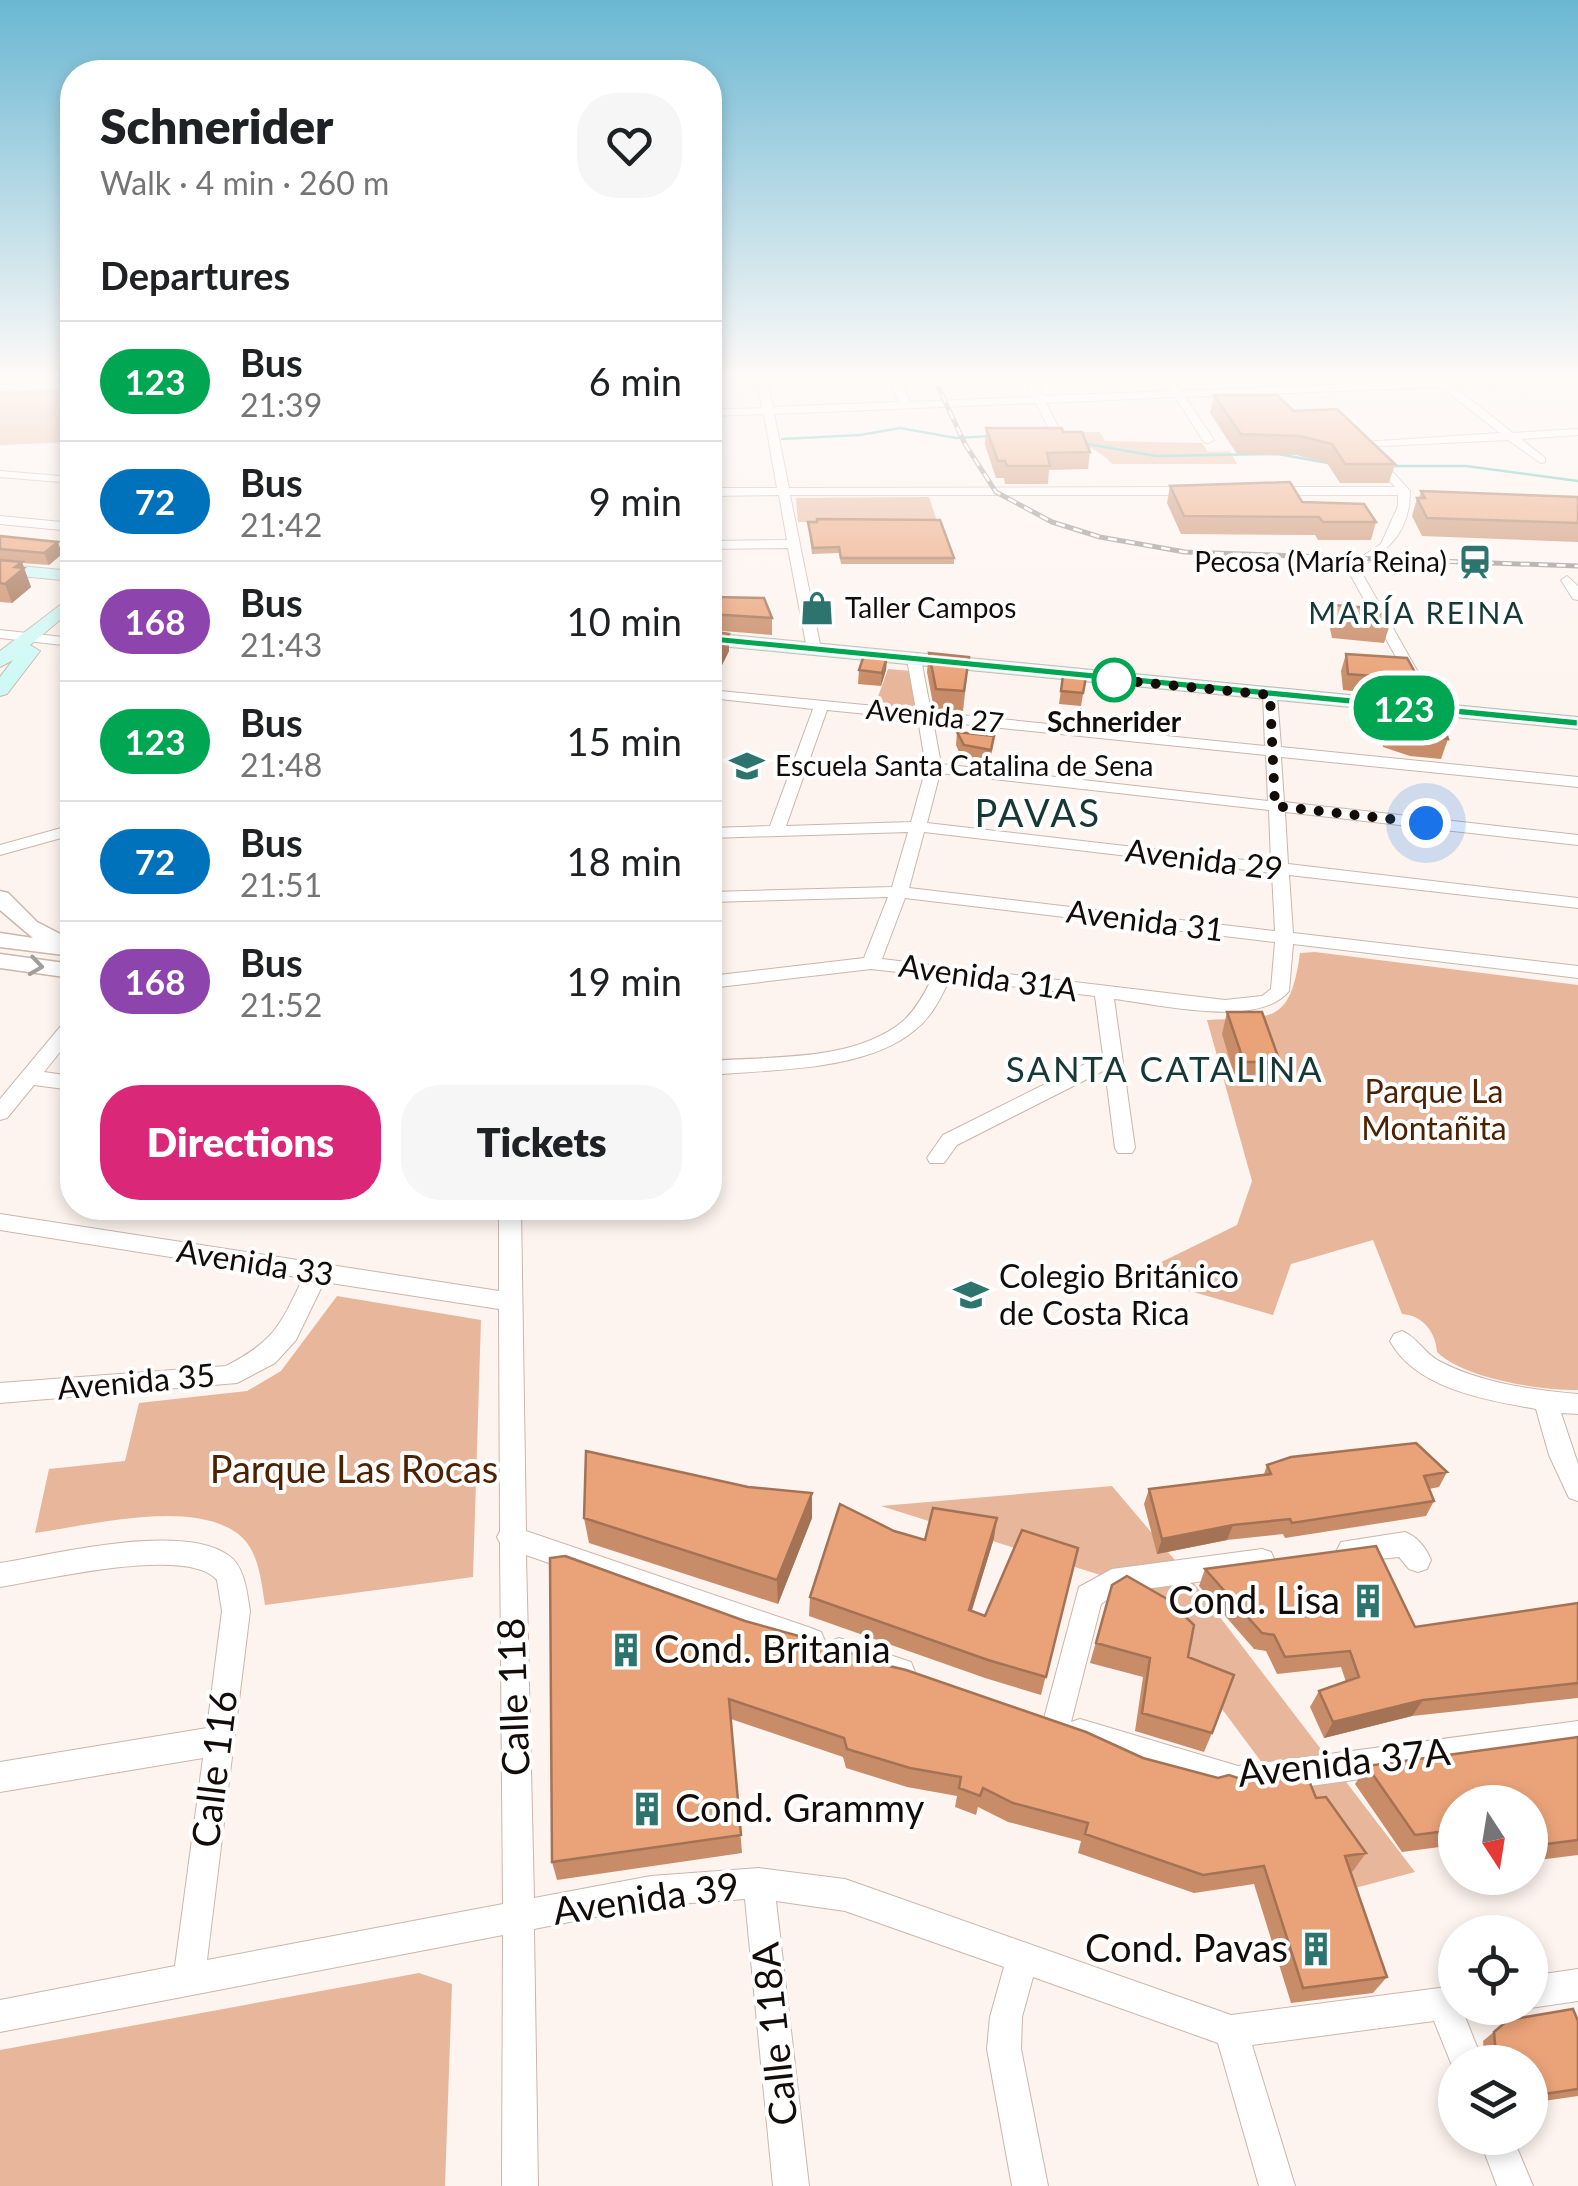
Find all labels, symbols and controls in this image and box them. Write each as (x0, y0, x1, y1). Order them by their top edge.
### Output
button: heart (577, 93, 682, 198)
text: Schnerider (100, 97, 333, 154)
text: Walk · 4 min · 260 m (100, 163, 389, 202)
text: Departures (100, 252, 290, 298)
text: Bus (240, 339, 303, 385)
text: 6 min (589, 358, 682, 404)
text: 123 (125, 360, 185, 402)
text: 21:39 (240, 385, 322, 424)
text: Bus (240, 459, 303, 505)
text: 9 min (589, 478, 682, 524)
text: 72 (135, 480, 175, 522)
text: 21:42 (240, 505, 322, 544)
station icon: Pecosa (María Reina) (1456, 543, 1494, 581)
place label: Pecosa (María Reina) (1194, 544, 1447, 578)
text: Bus (240, 579, 303, 625)
shop icon: Taller Campos (798, 589, 836, 627)
place label: Taller Campos (845, 590, 1016, 624)
district label: MARÍA REINA (1308, 594, 1526, 630)
text: 10 min (567, 598, 682, 644)
text: 168 (125, 600, 185, 642)
text: 21:43 (240, 625, 322, 664)
marker: Schnerider (1093, 659, 1135, 701)
line badge: 123 (1346, 676, 1462, 740)
text: 123 (1374, 687, 1434, 729)
street label: Avenida 27 (865, 691, 1006, 739)
text: Bus (240, 699, 303, 745)
place label: Schnerider (1047, 704, 1182, 738)
text: 15 min (567, 718, 682, 764)
text: 123 (125, 720, 185, 762)
text: 21:48 (240, 745, 322, 784)
school or university icon: Escuela Santa Catalina de Sena (728, 747, 766, 785)
place label: Escuela Santa Catalina de Sena (775, 748, 1153, 782)
district label: PAVAS (974, 789, 1102, 835)
your location (1401, 798, 1451, 848)
text: Bus (240, 819, 303, 865)
street label: Avenida 29 (1123, 830, 1285, 887)
text: 18 min (567, 838, 682, 884)
text: 72 (135, 840, 175, 882)
text: 21:51 (240, 865, 322, 904)
street label: Avenida 31 (1064, 891, 1226, 948)
text: Bus (240, 939, 303, 985)
street label: Avenida 31A (897, 945, 1080, 1008)
one-way arrow (29, 955, 45, 976)
text: 19 min (567, 958, 682, 1004)
text: 168 (125, 960, 185, 1002)
text: 21:52 (240, 985, 322, 1024)
district label: SANTA CATALINA (1006, 1047, 1324, 1089)
park label: Parque La Montañita (1361, 1071, 1507, 1147)
button: Directions (100, 1085, 381, 1200)
button: Tickets (401, 1085, 682, 1200)
street label: Avenida 33 (174, 1230, 336, 1293)
place label: Colegio Británico de Costa Rica (999, 1256, 1239, 1332)
school or university icon: Colegio Británico de Costa Rica (952, 1276, 990, 1314)
street label: Avenida 35 (55, 1354, 216, 1407)
park label: Parque Las Rocas (210, 1445, 498, 1491)
place label: Cond. Lisa (1168, 1576, 1340, 1622)
building icon: Cond. Lisa (1349, 1582, 1387, 1620)
street label: Calle 118 (486, 1617, 538, 1777)
place label: Cond. Britania (654, 1625, 891, 1671)
building icon: Cond. Britania (607, 1631, 645, 1669)
street label: Calle 116 (181, 1687, 245, 1850)
street label: Avenida 37A (1235, 1727, 1453, 1795)
place label: Cond. Grammy (675, 1784, 925, 1830)
north arrow (1438, 1785, 1548, 1895)
map controls (1438, 1785, 1548, 2155)
building icon: Cond. Grammy (628, 1790, 666, 1828)
street label: Avenida 39 (550, 1861, 742, 1933)
button: locate (1438, 1915, 1548, 2025)
place label: Cond. Pavas (1085, 1924, 1288, 1970)
building icon: Cond. Pavas (1297, 1930, 1335, 1968)
street label: Calle 118A (741, 1940, 805, 2128)
button: layers (1438, 2045, 1548, 2155)

